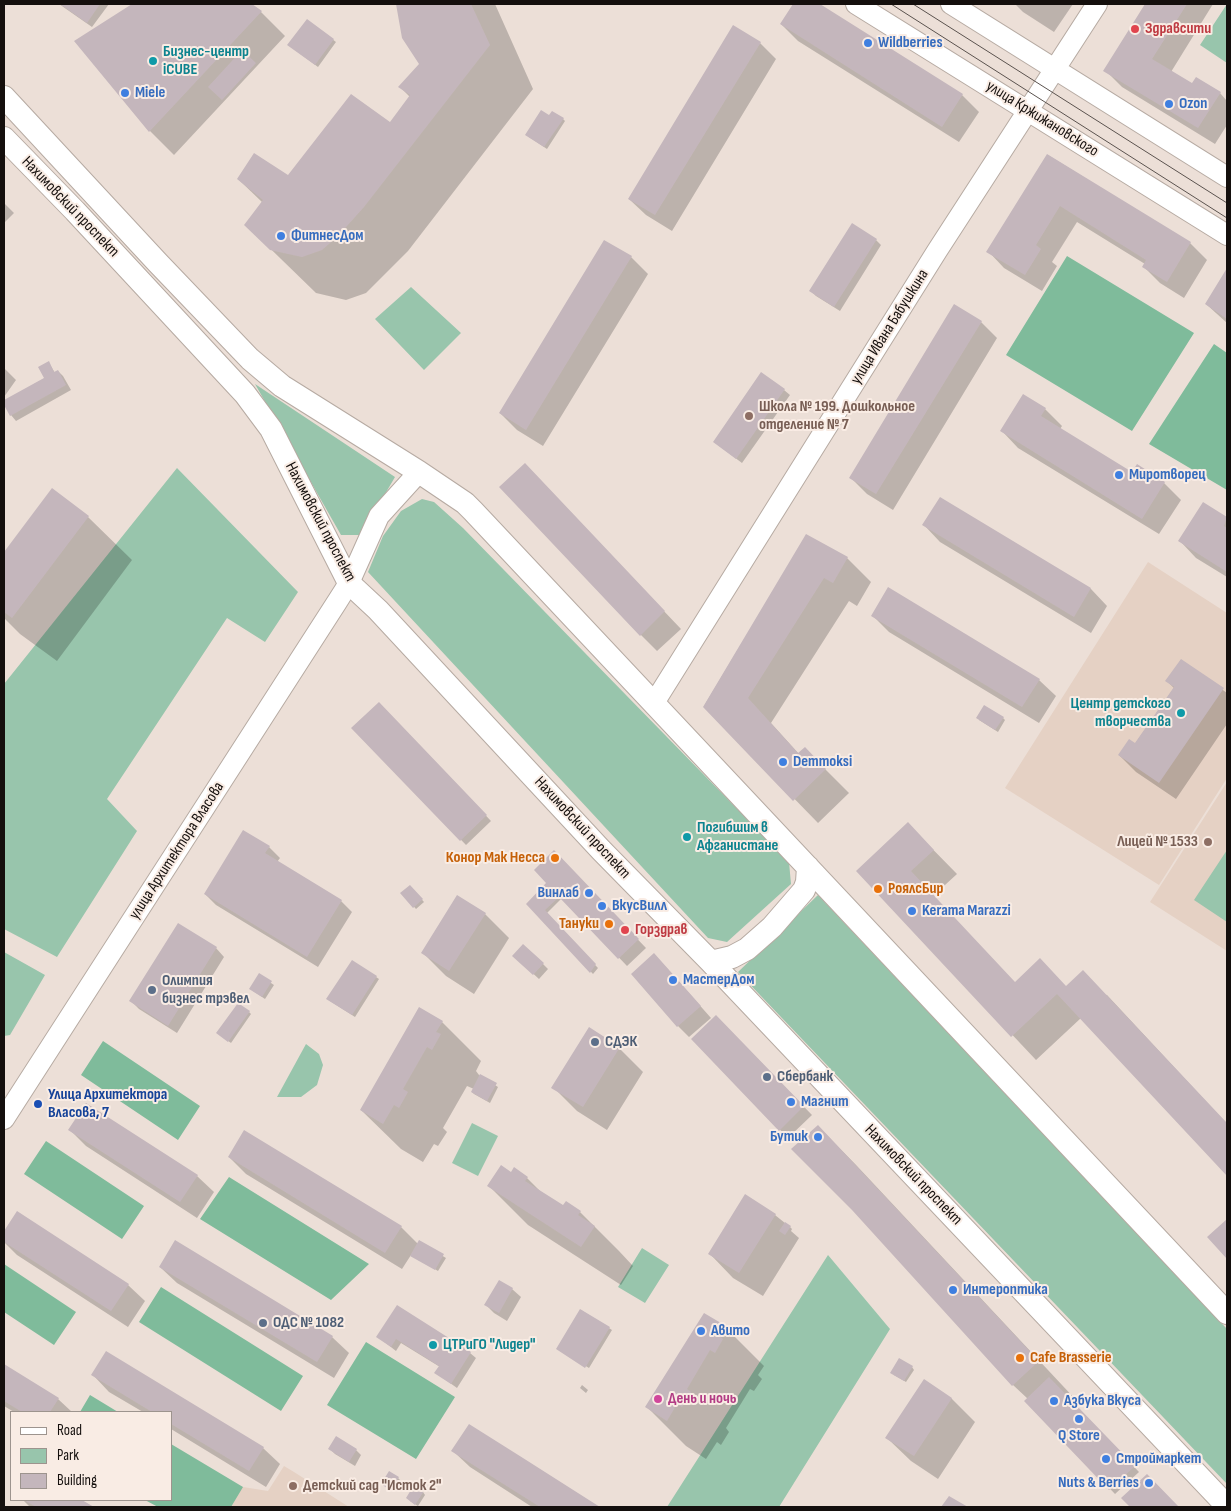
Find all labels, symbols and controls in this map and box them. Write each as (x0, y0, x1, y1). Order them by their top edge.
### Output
place label: Здравсити (1145, 19, 1211, 39)
marker: Здравсити (1129, 23, 1141, 35)
place label: Wildberries (878, 33, 943, 53)
marker: Wildberries (862, 37, 874, 49)
place label: Бизнес-центр iCUBE (163, 42, 249, 80)
marker: Бизнес-центр iCUBE (147, 55, 159, 67)
street label: улица Кржижановского (982, 77, 1102, 161)
place label: Miele (135, 83, 165, 103)
marker: Miele (119, 87, 131, 99)
place label: Ozon (1179, 94, 1207, 114)
marker: Ozon (1163, 98, 1175, 110)
street label: Нахимовский проспект (17, 153, 123, 261)
place label: ФитнесДом (291, 226, 364, 246)
marker: ФитнесДом (275, 230, 287, 242)
street label: улица Ивана Бабушкина (847, 266, 933, 388)
place label: Школа № 199. Дошкольное отделение № 7 (759, 397, 915, 435)
marker: Школа № 199. Дошкольное отделение № 7 (743, 410, 755, 422)
street label: Нахимовский проспект (280, 459, 360, 585)
place label: Миротворец (1129, 465, 1206, 485)
marker: Миротворец (1113, 469, 1125, 481)
place label: Центр детского творчества (1071, 694, 1171, 732)
marker: Центр детского творчества (1175, 707, 1187, 719)
place label: Demmoksi (793, 752, 852, 772)
marker: Demmoksi (777, 756, 789, 768)
street label: Нахимовский проспект (530, 773, 634, 883)
street label: улица Архитектора Власова (125, 779, 229, 923)
place label: Погибшим в Афганистане (697, 818, 778, 856)
marker: Погибшим в Афганистане (681, 831, 693, 843)
place label: Лицей № 1533 (1117, 832, 1198, 852)
marker: Лицей № 1533 (1202, 836, 1214, 848)
place label: Конор Мак Несса (446, 848, 545, 868)
marker: Конор Мак Несса (549, 852, 561, 864)
place label: РоялсБир (888, 879, 943, 899)
place label: Винлаб (537, 883, 579, 903)
marker: РоялсБир (872, 883, 884, 895)
marker: Винлаб (583, 887, 595, 899)
place label: ВкусВилл (612, 896, 667, 916)
marker: ВкусВилл (596, 900, 608, 912)
place label: Kerama Marazzi (922, 901, 1011, 921)
marker: Kerama Marazzi (906, 905, 918, 917)
place label: Тануки (559, 914, 599, 934)
marker: Тануки (603, 918, 615, 930)
place label: Горздрав (635, 920, 688, 940)
marker: Горздрав (619, 924, 631, 936)
place label: МастерДом (683, 970, 754, 990)
place label: Олимпия бизнес трэвел (162, 971, 250, 1009)
marker: МастерДом (667, 974, 679, 986)
marker: Олимпия бизнес трэвел (146, 984, 158, 996)
place label: СДЭК (605, 1032, 637, 1052)
marker: СДЭК (589, 1036, 601, 1048)
place label: Сбербанк (777, 1067, 833, 1087)
marker: Сбербанк (761, 1071, 773, 1083)
place label: Улица Архитектора Власова, 7 (48, 1085, 167, 1123)
place label: Магнит (801, 1092, 849, 1112)
marker: Магнит (785, 1096, 797, 1108)
marker: Улица Архитектора Власова, 7 (32, 1098, 44, 1110)
street label: Нахимовский проспект (860, 1121, 966, 1229)
place label: Бутик (770, 1127, 808, 1147)
marker: Бутик (812, 1131, 824, 1143)
place label: Интероптика (963, 1280, 1048, 1300)
marker: Интероптика (947, 1284, 959, 1296)
place label: ОДС № 1082 (273, 1313, 344, 1333)
marker: ОДС № 1082 (257, 1317, 269, 1329)
place label: Авито (711, 1321, 750, 1341)
marker: Авито (695, 1325, 707, 1337)
place label: ЦТРиГО "Лидер" (443, 1335, 536, 1355)
marker: ЦТРиГО "Лидер" (427, 1339, 439, 1351)
place label: Cafe Brasserie (1030, 1348, 1112, 1368)
marker: Cafe Brasserie (1014, 1352, 1026, 1364)
place label: День и ночь (668, 1389, 736, 1409)
place label: Азбука Вкуса (1064, 1391, 1141, 1411)
marker: День и ночь (652, 1393, 664, 1405)
marker: Азбука Вкуса (1048, 1395, 1060, 1407)
legend (10, 1411, 172, 1501)
marker: Q Store (1073, 1413, 1085, 1425)
text: Road (57, 1421, 82, 1440)
place label: Q Store (1058, 1426, 1100, 1446)
text: Park (57, 1446, 79, 1465)
place label: Строймаркет (1116, 1449, 1201, 1469)
marker: Строймаркет (1100, 1453, 1112, 1465)
text: Building (57, 1471, 97, 1490)
place label: Nuts & Berries (1058, 1473, 1139, 1493)
place label: Детский сад "Исток 2" (303, 1476, 441, 1496)
marker: Nuts & Berries (1143, 1477, 1155, 1489)
marker: Детский сад "Исток 2" (287, 1480, 299, 1492)

